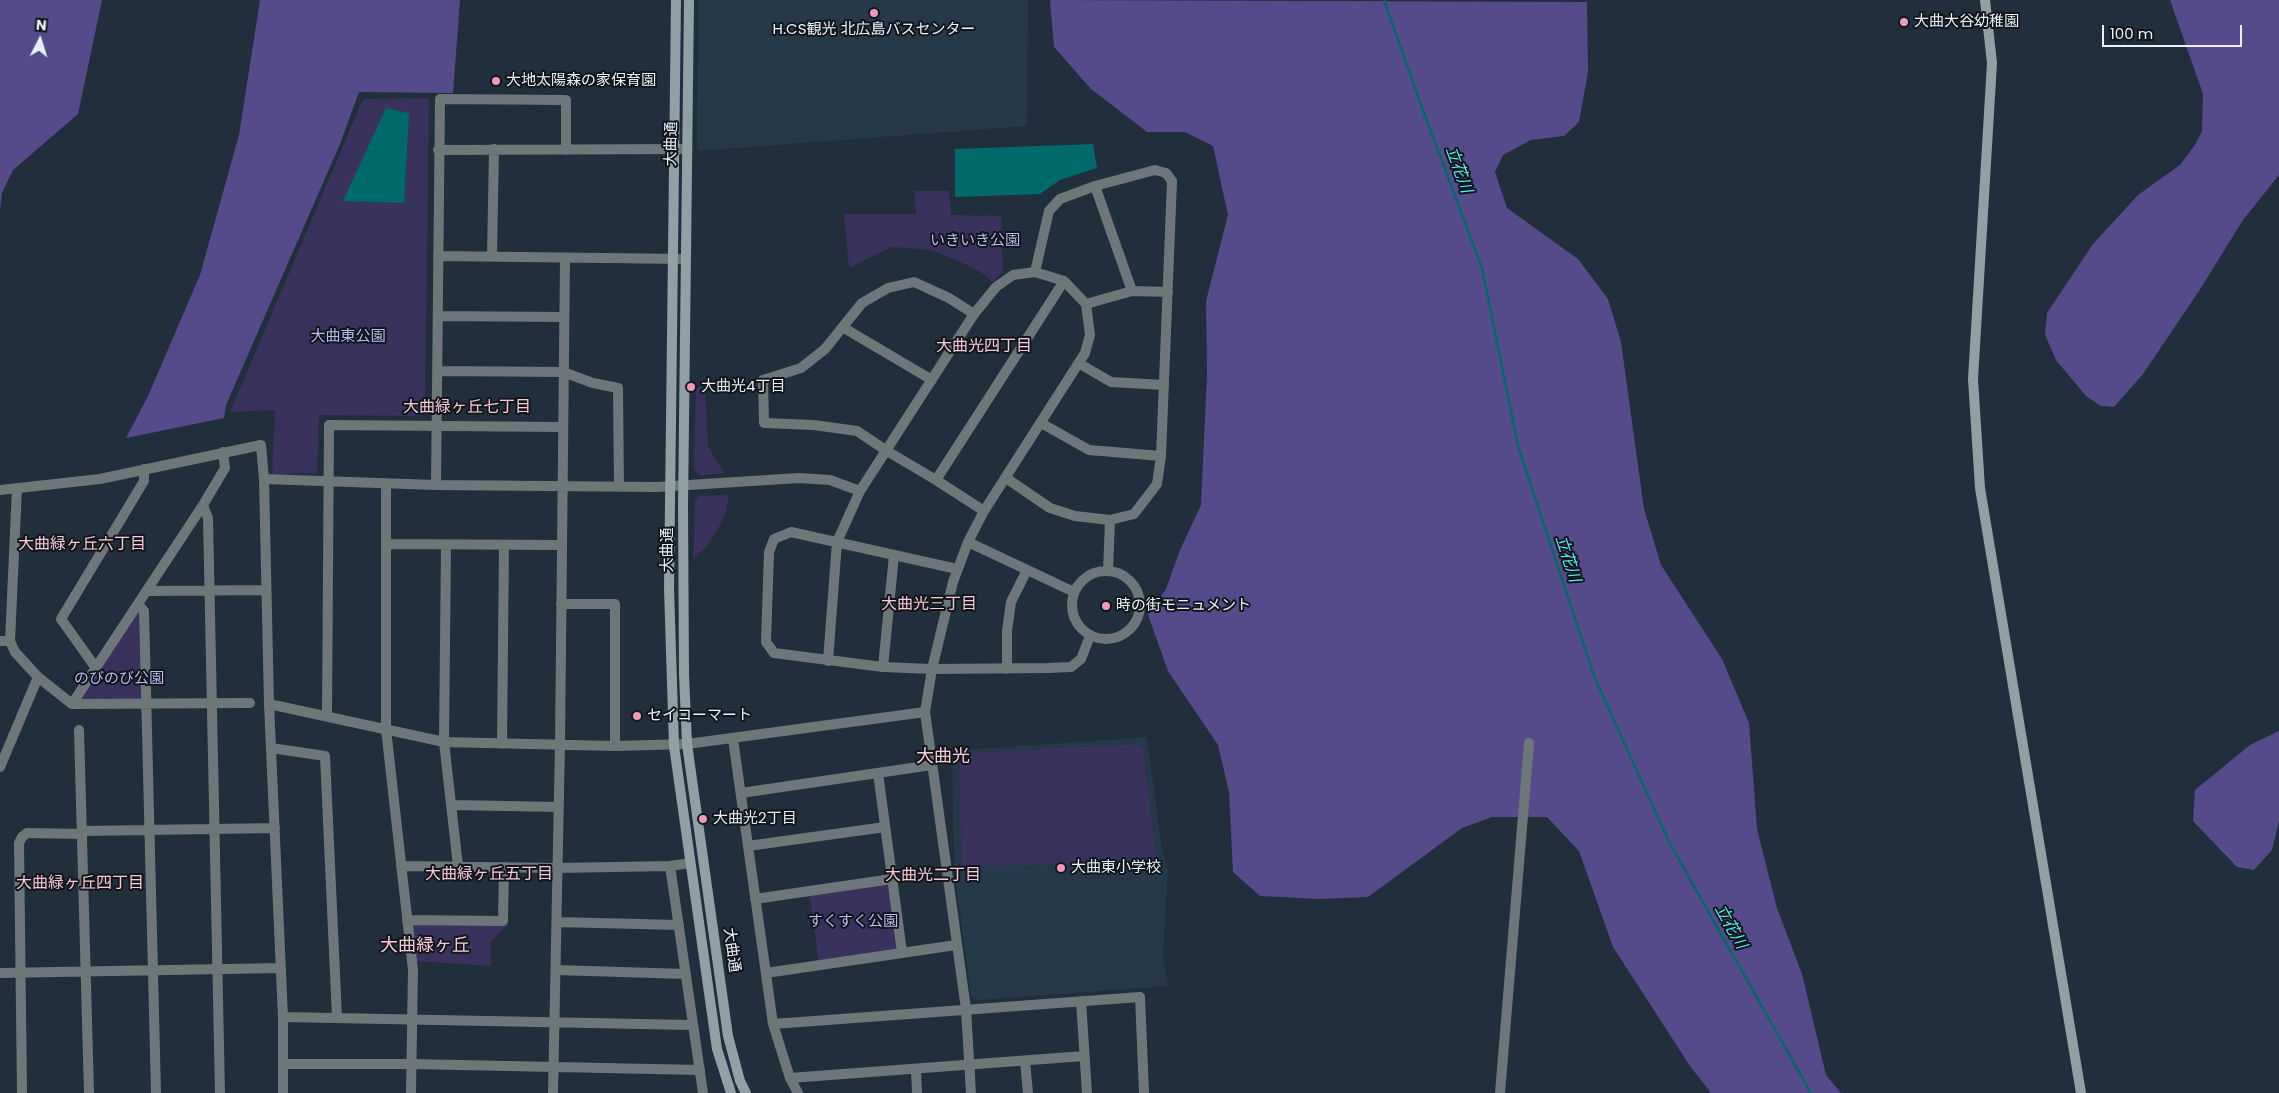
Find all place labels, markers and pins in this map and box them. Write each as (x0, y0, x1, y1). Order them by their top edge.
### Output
marker: H.CS観光 北広島バスセンター (868, 7, 880, 19)
place label: 大曲大谷幼稚園 (1914, 13, 2019, 31)
marker: 大曲大谷幼稚園 (1898, 16, 1910, 28)
place label: H.CS観光 北広島バスセンター (773, 21, 975, 39)
place label: 大地太陽森の家保育園 (506, 72, 656, 90)
marker: 大地太陽森の家保育園 (490, 75, 502, 87)
place label: 大曲光4丁目 (701, 378, 785, 396)
marker: 大曲光4丁目 (685, 381, 697, 393)
place label: 時の街モニュメント (1116, 597, 1251, 615)
marker: 時の街モニュメント (1100, 600, 1112, 612)
place label: セイコーマート (647, 707, 752, 725)
marker: セイコーマート (631, 710, 643, 722)
place label: 大曲光2丁目 (713, 810, 797, 828)
marker: 大曲光2丁目 (697, 813, 709, 825)
place label: 大曲東小学校 (1071, 859, 1161, 877)
marker: 大曲東小学校 (1055, 862, 1067, 874)

